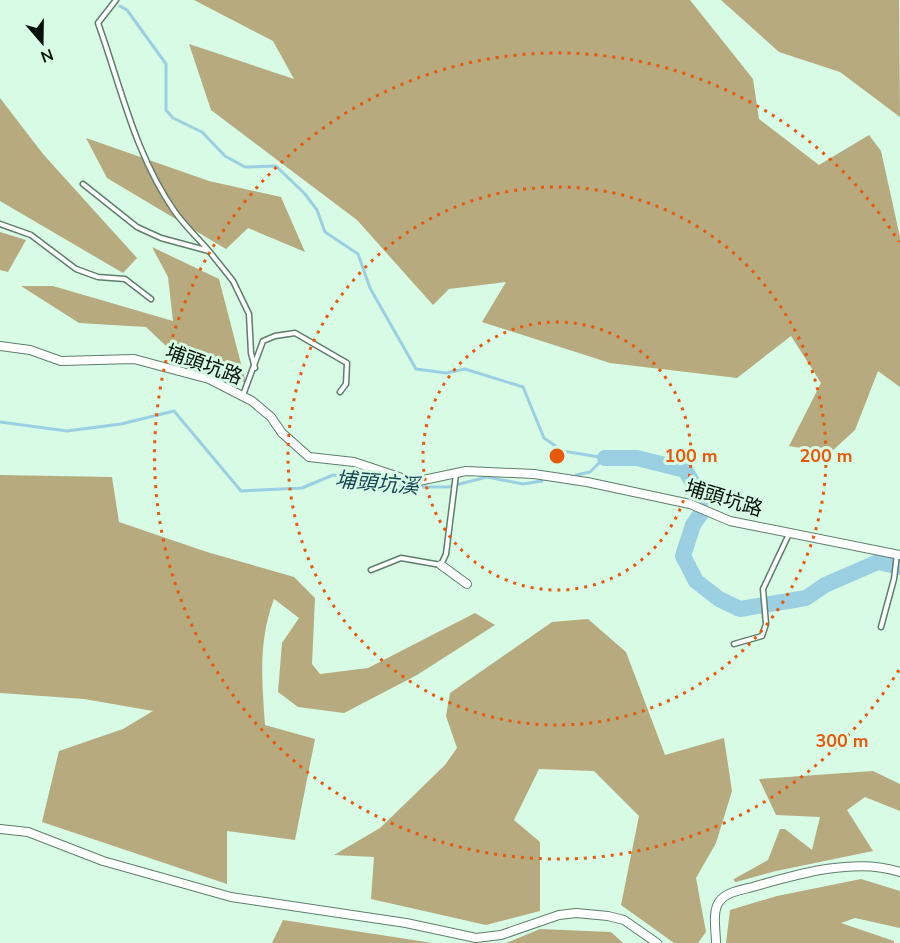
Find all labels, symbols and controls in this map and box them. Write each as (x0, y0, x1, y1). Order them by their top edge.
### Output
north arrow (12, 12, 72, 72)
text: N (37, 43, 56, 68)
street label: 埔頭坑路 (162, 338, 246, 391)
text: 100 m (664, 444, 718, 468)
text: 200 m (799, 444, 853, 468)
centre of rings (547, 446, 567, 466)
water label: 埔頭坑溪 (334, 465, 423, 501)
street label: 埔頭坑路 (682, 474, 766, 523)
text: 300 m (815, 729, 869, 753)

